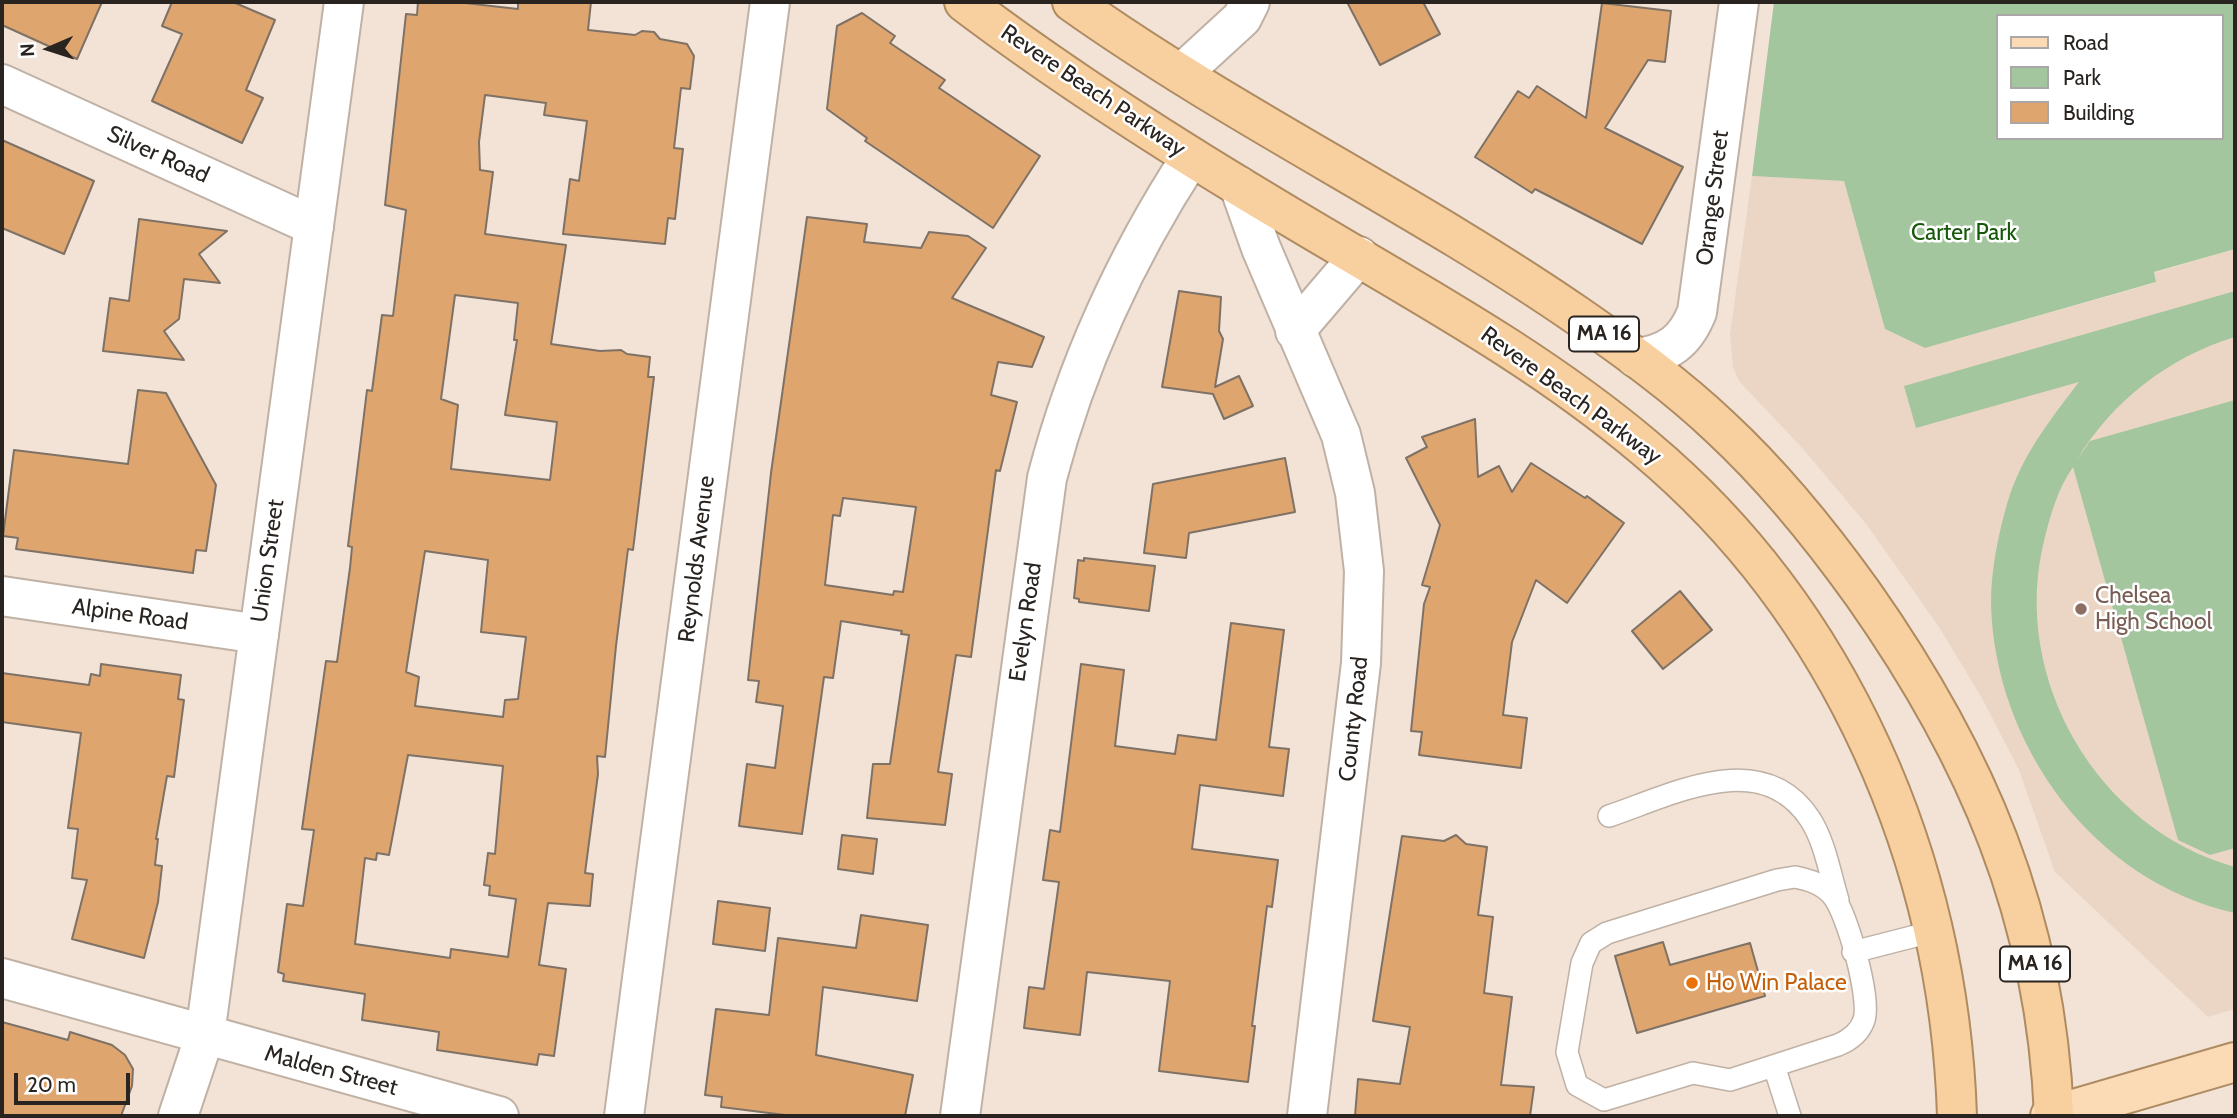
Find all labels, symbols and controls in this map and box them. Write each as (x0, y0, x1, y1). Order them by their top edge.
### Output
north arrow (14, 14, 84, 84)
legend (1996, 14, 2223, 140)
street label: Revere Beach Parkway (995, 19, 1191, 163)
text: Road (2063, 30, 2109, 55)
text: N (16, 43, 39, 57)
text: Park (2063, 65, 2101, 90)
text: Building (2063, 100, 2134, 125)
street label: Silver Road (103, 120, 213, 190)
street label: Orange Street (1691, 129, 1735, 267)
park label: Carter Park (1911, 219, 2017, 247)
road number: MA 16 (1569, 316, 1639, 352)
street label: Revere Beach Parkway (1475, 321, 1667, 471)
street label: Reynolds Avenue (673, 474, 721, 644)
street label: Union Street (246, 498, 290, 624)
street label: Evelyn Road (1004, 561, 1048, 683)
place label: Chelsea High School (2095, 582, 2212, 636)
street label: Alpine Road (70, 593, 190, 637)
marker: Chelsea High School (2073, 601, 2089, 617)
street label: County Road (1334, 655, 1374, 783)
road number: MA 16 (2000, 946, 2070, 982)
place label: Ho Win Palace (1706, 969, 1847, 997)
marker: Ho Win Palace (1684, 975, 1700, 991)
street label: Malden Street (261, 1040, 401, 1102)
scale bar (18, 1058, 133, 1102)
text: 20 m (27, 1072, 76, 1097)

